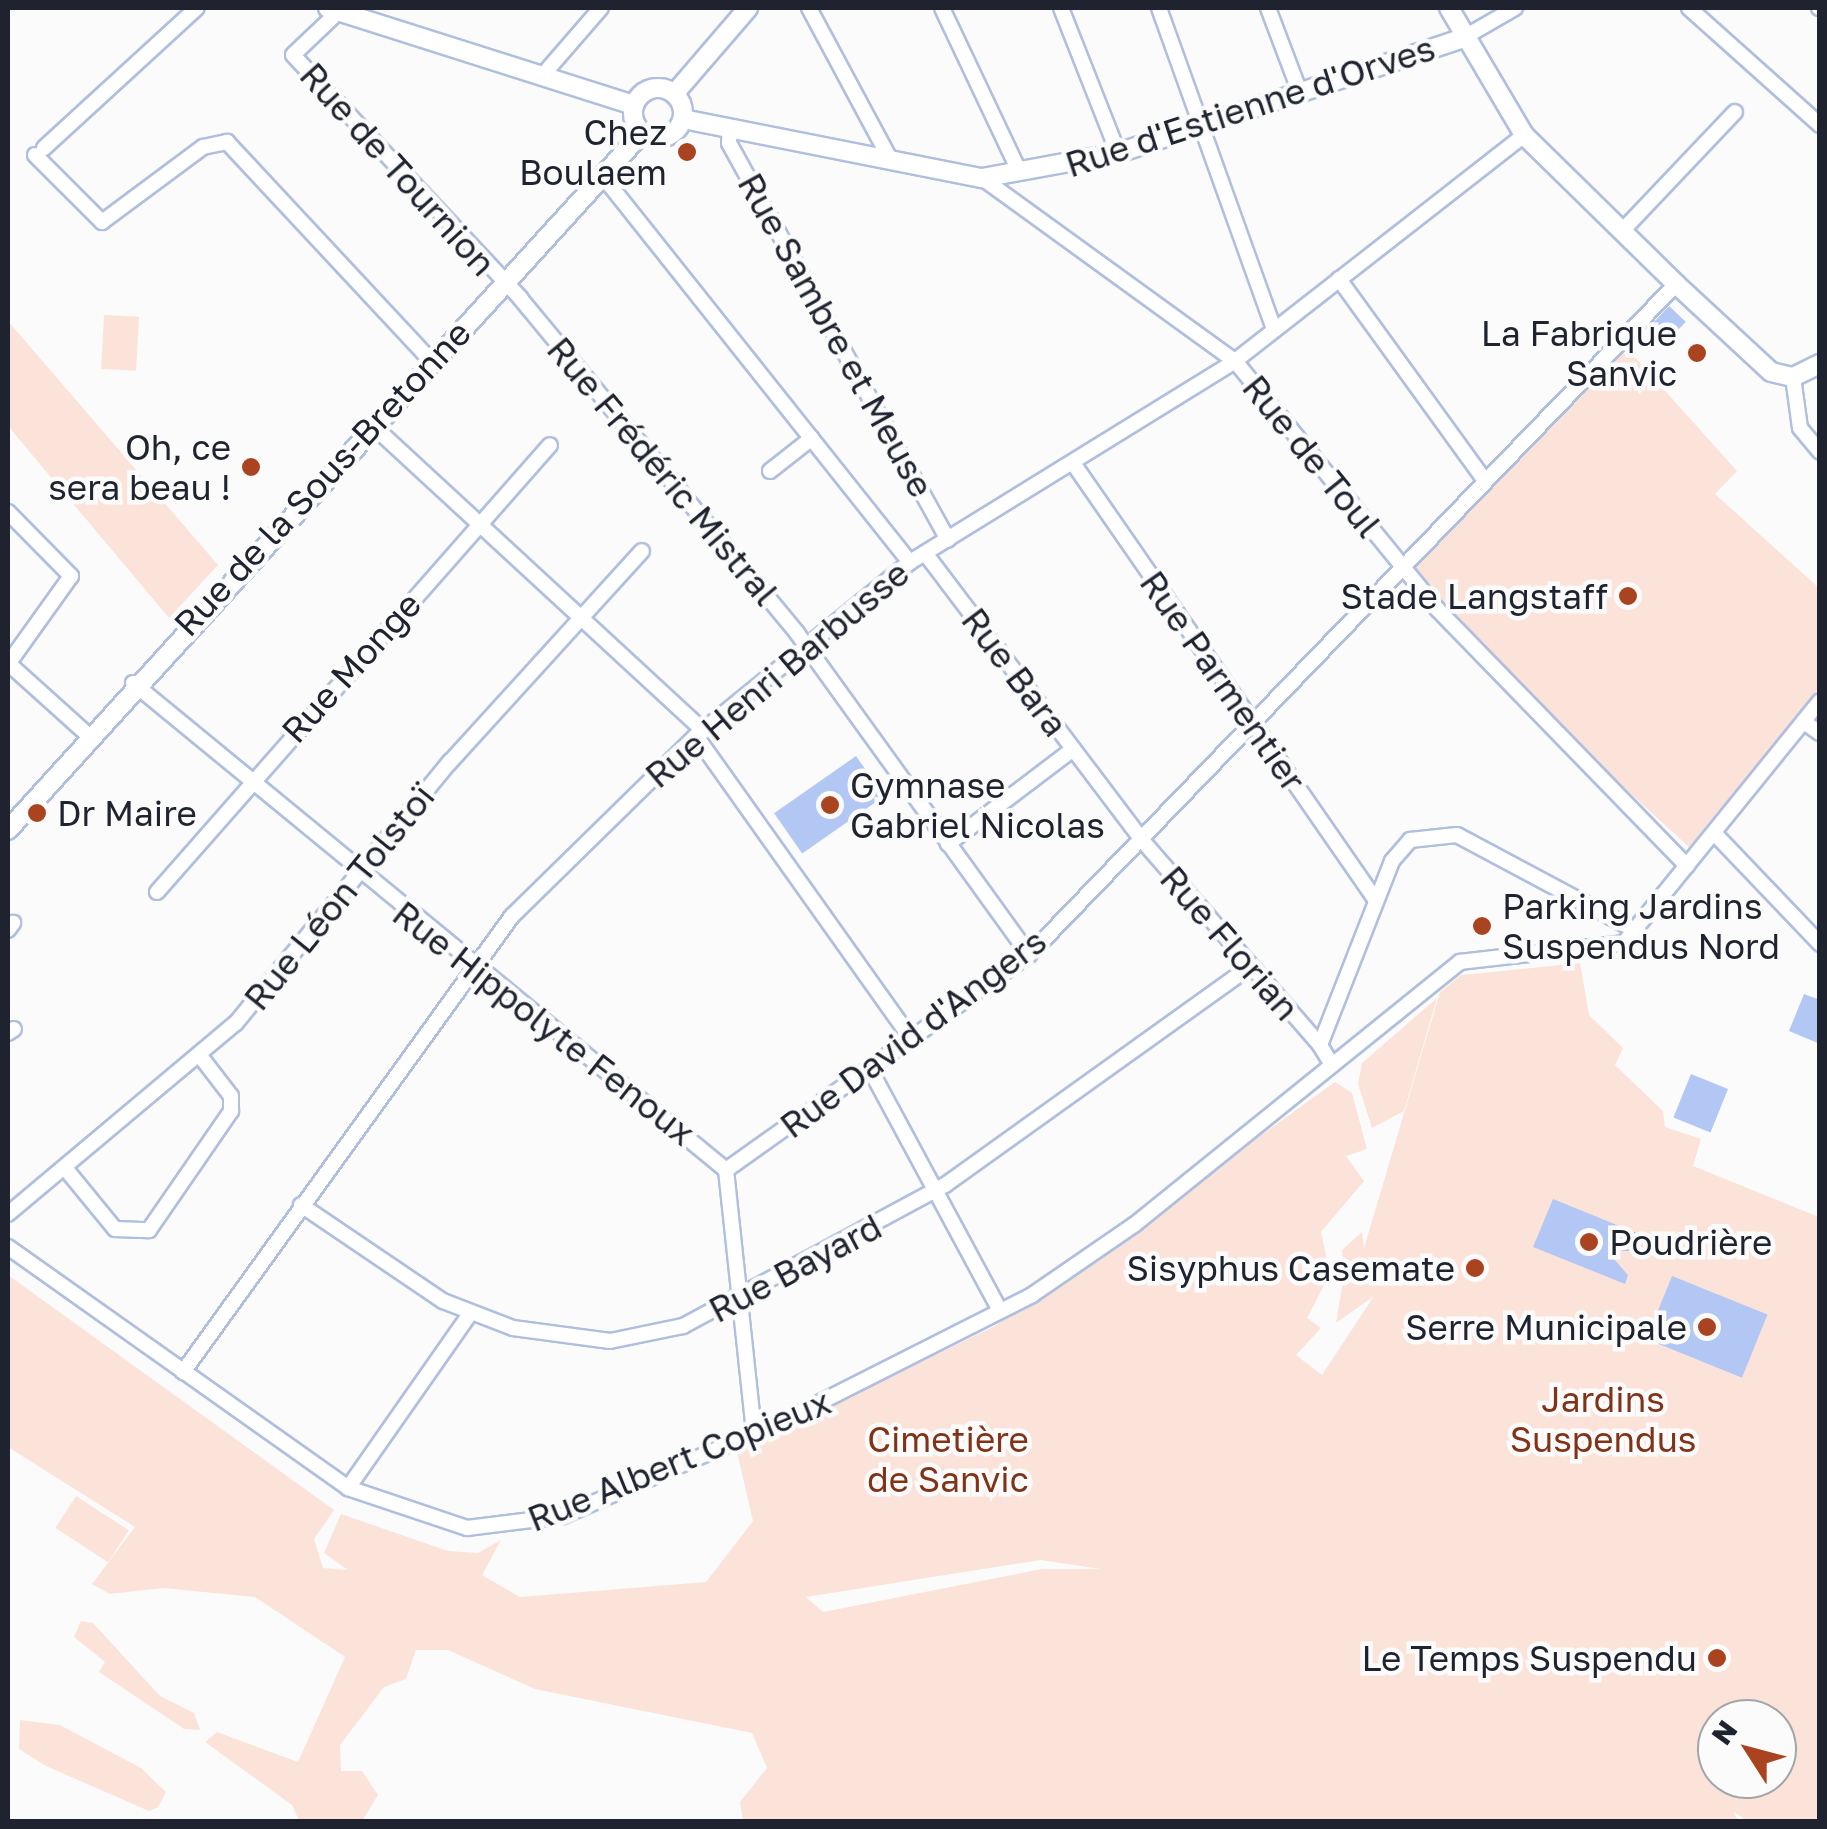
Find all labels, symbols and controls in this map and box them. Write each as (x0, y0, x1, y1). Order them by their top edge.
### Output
street label: Rue d'Estienne d'Orves (1060, 26, 1440, 186)
street label: Rue de Tournion (291, 54, 505, 284)
place label: Chez Boulaem (519, 111, 667, 193)
marker: Chez Boulaem (676, 141, 698, 163)
street label: Rue Sambre et Meuse (729, 166, 943, 504)
street label: Rue de la Sous-Bretonne (165, 312, 479, 644)
place label: La Fabrique Sanvic (1481, 312, 1677, 394)
street label: Rue Frédéric Mistral (539, 329, 787, 613)
marker: La Fabrique Sanvic (1686, 342, 1708, 364)
street label: Rue de Toul (1234, 367, 1390, 545)
place label: Oh, ce sera beau ! (48, 426, 231, 508)
marker: Oh, ce sera beau ! (240, 456, 262, 478)
street label: Rue Henri Barbusse (637, 552, 917, 796)
street label: Rue Parmentier (1131, 563, 1315, 799)
place label: Stade Langstaff (1341, 575, 1608, 617)
street label: Rue Monge (273, 583, 429, 751)
marker: Stade Langstaff (1617, 585, 1639, 607)
street label: Rue Bara (953, 600, 1077, 744)
place label: Gymnase Gabriel Nicolas (850, 764, 1105, 846)
street label: Rue Léon Tolstoï (235, 776, 443, 1018)
place label: Dr Maire (57, 792, 197, 834)
marker: Gymnase Gabriel Nicolas (819, 794, 841, 816)
marker: Dr Maire (26, 802, 48, 824)
street label: Rue Florian (1152, 857, 1308, 1029)
place label: Parking Jardins Suspendus Nord (1502, 885, 1780, 967)
street label: Rue Hippolyte Fenoux (385, 892, 703, 1154)
marker: Parking Jardins Suspendus Nord (1471, 915, 1493, 937)
street label: Rue David d'Angers (772, 919, 1054, 1147)
street label: Rue Bayard (702, 1205, 888, 1331)
place label: Poudrière (1609, 1221, 1772, 1263)
marker: Poudrière (1578, 1231, 1600, 1253)
place label: Sisyphus Casemate (1126, 1247, 1455, 1289)
marker: Sisyphus Casemate (1464, 1257, 1486, 1279)
place label: Serre Municipale (1405, 1306, 1687, 1348)
marker: Serre Municipale (1696, 1316, 1718, 1338)
park label: Jardins Suspendus (1510, 1378, 1696, 1460)
street label: Rue Albert Copieux (522, 1380, 836, 1540)
park label: Cimetière de Sanvic (867, 1418, 1029, 1500)
place label: Le Temps Suspendu (1362, 1637, 1697, 1679)
marker: Le Temps Suspendu (1706, 1647, 1728, 1669)
north arrow (1697, 1699, 1797, 1799)
text: N (1704, 1714, 1744, 1751)

